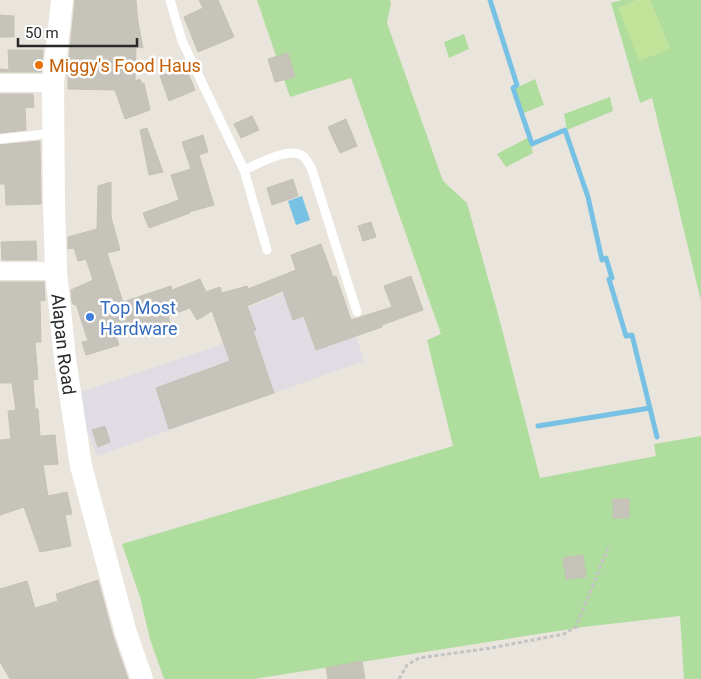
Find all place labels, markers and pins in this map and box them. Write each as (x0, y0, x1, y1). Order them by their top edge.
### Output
place label: Miggy's Food Haus (49, 55, 201, 76)
marker: Miggy's Food Haus (33, 59, 45, 71)
place label: Top Most Hardware (100, 297, 178, 339)
marker: Top Most Hardware (84, 311, 96, 323)

